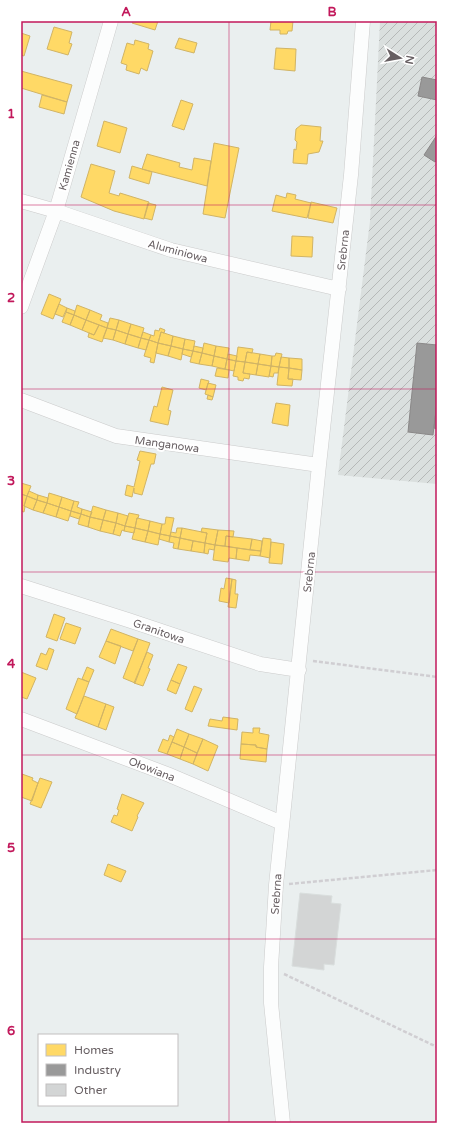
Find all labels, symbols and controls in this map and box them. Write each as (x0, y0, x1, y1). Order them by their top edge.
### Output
text: A (121, 4, 131, 20)
text: B (327, 4, 337, 20)
north arrow (380, 38, 420, 78)
text: N (402, 54, 417, 65)
text: 1 (7, 106, 15, 122)
street label: Kamienna (56, 138, 83, 192)
street label: Srebrna (335, 229, 352, 271)
street label: Aluminiowa (147, 237, 209, 266)
text: 2 (7, 290, 15, 306)
street label: Manganowa (134, 434, 200, 455)
text: 3 (7, 473, 15, 489)
street label: Srebrna (301, 551, 318, 593)
street label: Granitowa (131, 617, 186, 646)
text: 4 (7, 656, 16, 672)
street label: Ołowiana (127, 755, 177, 784)
text: 5 (7, 840, 15, 856)
street label: Srebrna (269, 873, 284, 915)
text: 6 (7, 1023, 15, 1039)
legend (38, 1034, 178, 1106)
text: Homes (74, 1043, 114, 1057)
text: Industry (74, 1063, 121, 1077)
text: Other (74, 1083, 107, 1097)

